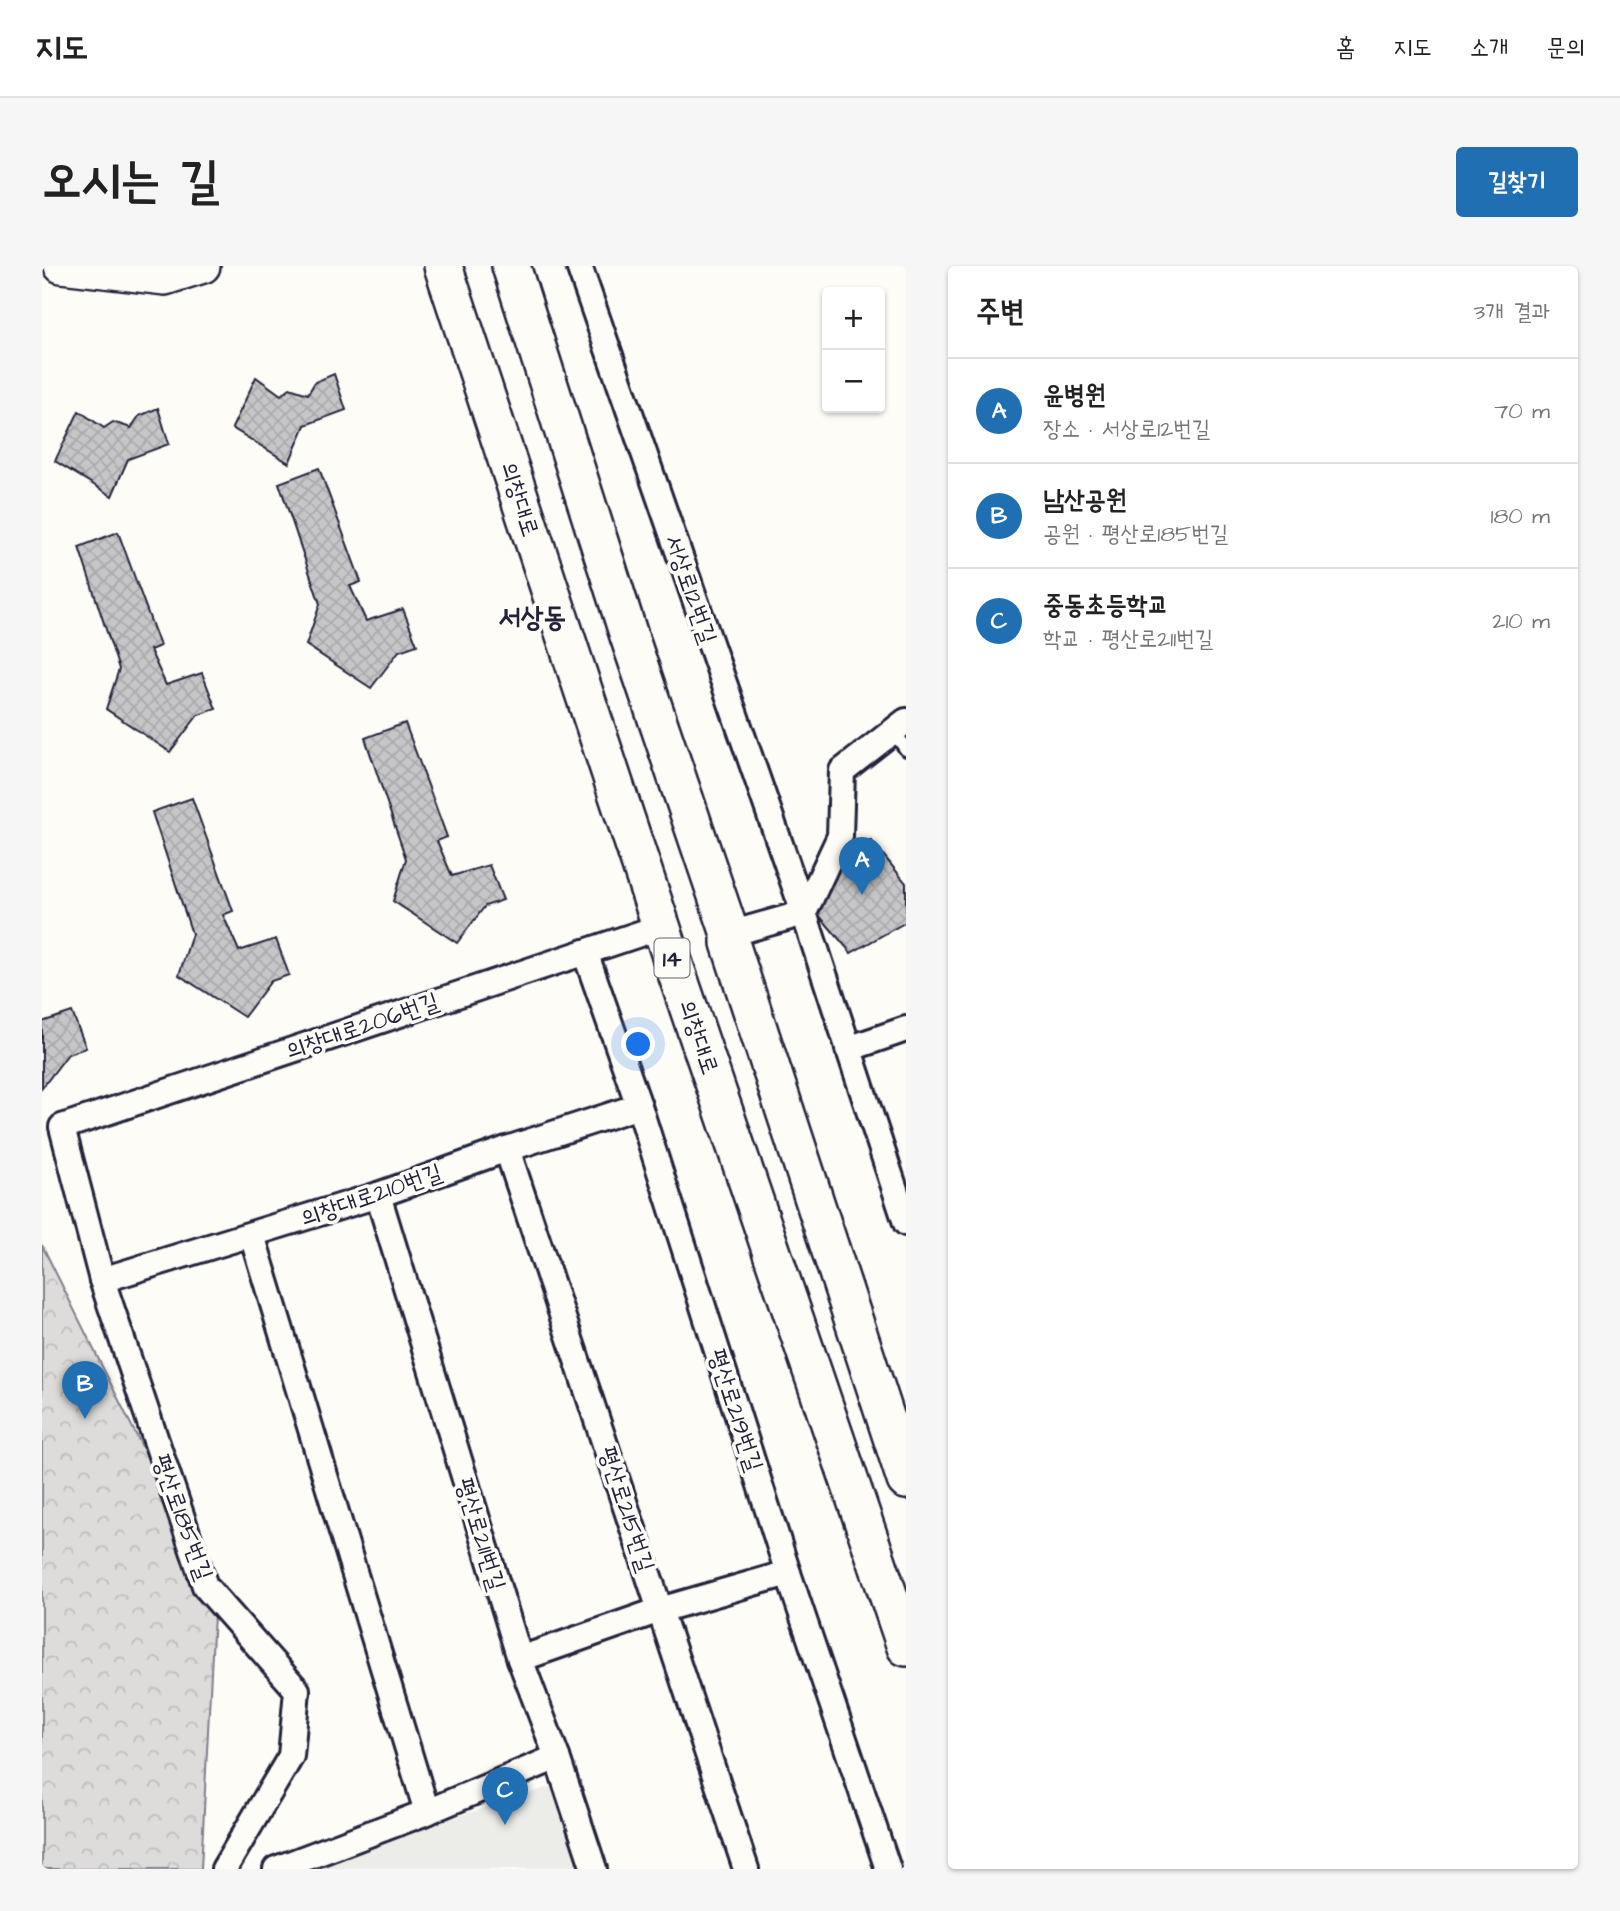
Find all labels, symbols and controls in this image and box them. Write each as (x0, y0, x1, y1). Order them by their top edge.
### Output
text: 지도 (35, 25, 88, 71)
text: 홈 (1336, 31, 1355, 65)
text: 지도 (1393, 31, 1432, 65)
text: 소개 (1470, 31, 1508, 65)
text: 문의 (1546, 31, 1585, 65)
button: 길찾기 (1456, 147, 1578, 217)
text: 오시는 길 (42, 148, 219, 216)
map controls (822, 287, 885, 413)
button: + (822, 287, 885, 350)
text: 주변 (976, 291, 1024, 333)
text: 3개 결과 (1474, 296, 1550, 328)
button: − (822, 350, 885, 413)
text: 윤병원 (1043, 377, 1106, 413)
text: A (992, 395, 1006, 427)
text: 70 m (1494, 395, 1550, 427)
text: 장소 · 서상로12번길 (1043, 413, 1210, 445)
street label: 의창대로 (491, 457, 547, 541)
text: 남산공원 (1043, 482, 1127, 518)
text: B (991, 500, 1007, 532)
text: 180 m (1491, 500, 1550, 532)
text: 공원 · 평산로185번길 (1043, 518, 1228, 550)
street label: 서상로12번길 (656, 530, 725, 648)
text: 중동초등학교 (1043, 587, 1169, 623)
district label: 서상동 (498, 598, 566, 637)
text: C (991, 605, 1007, 637)
text: 210 m (1492, 605, 1550, 637)
text: 학교 · 평산로211번길 (1043, 623, 1213, 655)
pin: A (839, 837, 885, 895)
road number: 14 (654, 938, 690, 978)
street label: 의창대로206번길 (281, 985, 443, 1069)
street label: 의창대로 (669, 995, 727, 1079)
your location (621, 1027, 655, 1061)
street label: 의창대로210번길 (296, 1156, 447, 1236)
street label: 평산로219번길 (699, 1345, 771, 1476)
pin: B (62, 1361, 108, 1419)
street label: 평산로215번길 (590, 1442, 662, 1577)
street label: 평산로185번길 (143, 1449, 221, 1585)
street label: 평산로211번길 (447, 1474, 513, 1595)
pin: C (482, 1767, 528, 1825)

